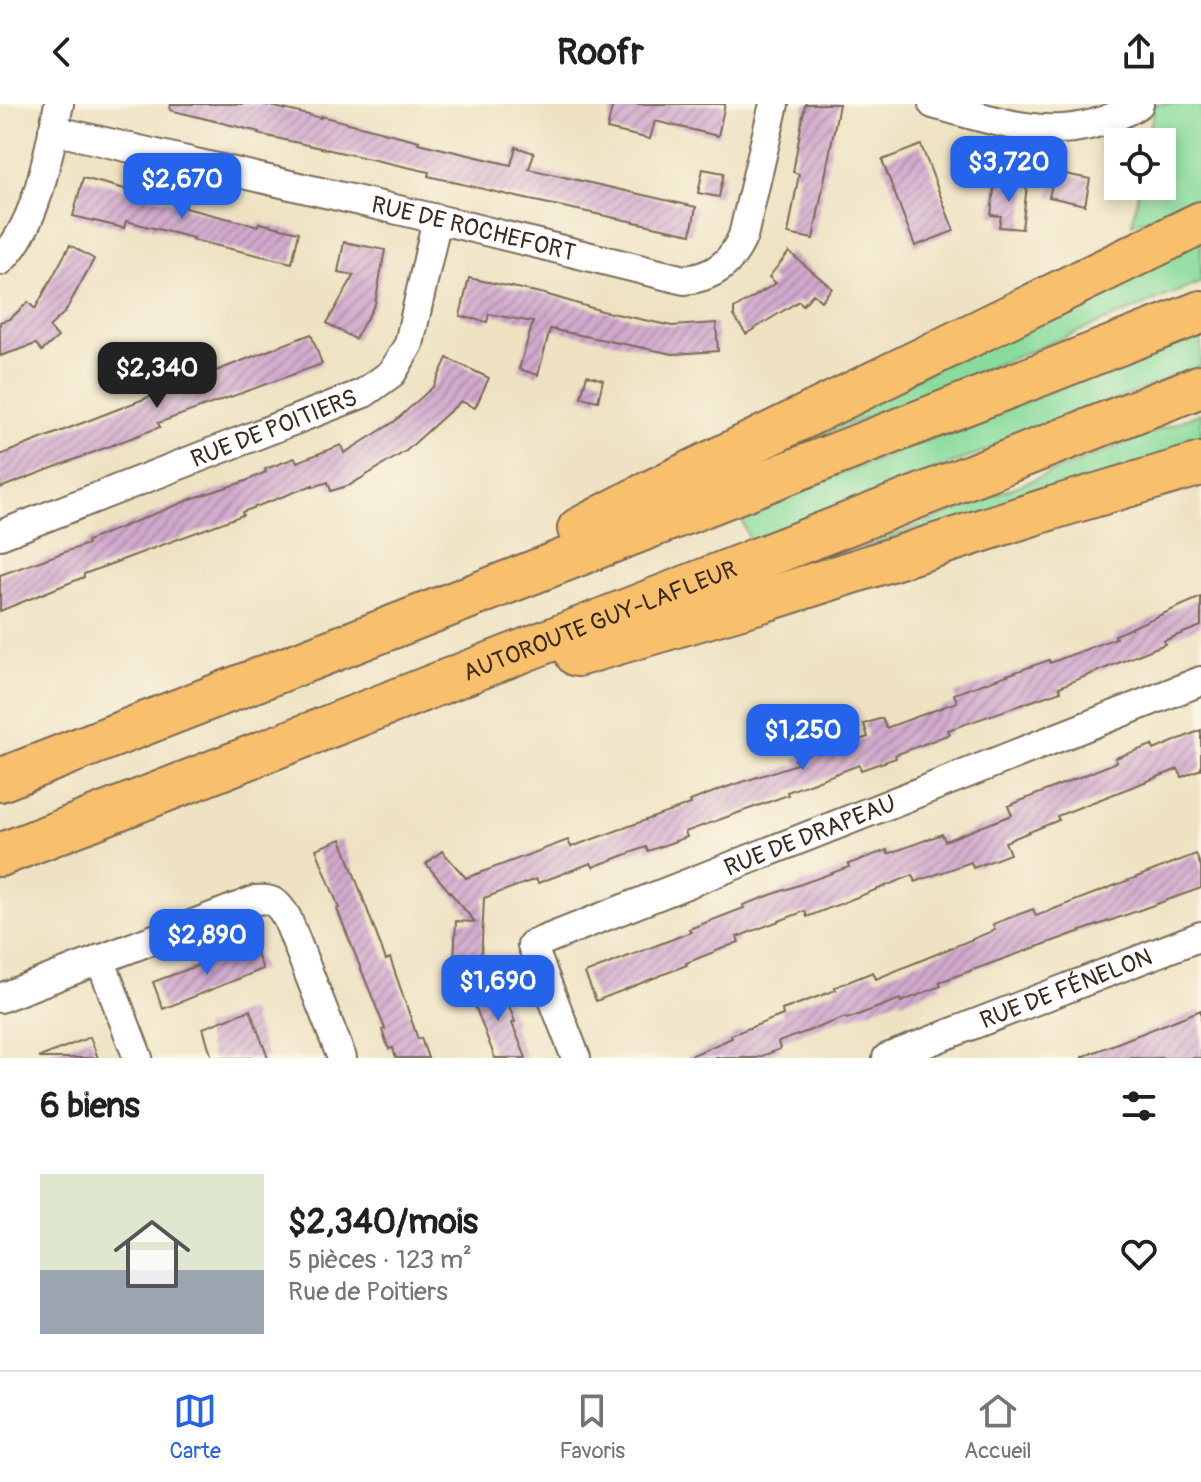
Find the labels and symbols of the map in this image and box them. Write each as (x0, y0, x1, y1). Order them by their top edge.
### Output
pin: $3,720 (944, 136, 1074, 204)
pin: $2,670 (117, 153, 247, 221)
street label: RUE DE ROCHEFORT (369, 190, 578, 268)
pin: $2,340 (92, 342, 222, 410)
street label: RUE DE POITIERS (187, 383, 361, 474)
street label: AUTOROUTE GUY-LAFLEUR (459, 555, 741, 688)
pin: $1,250 (738, 704, 868, 772)
street label: RUE DE DRAPEAU (720, 789, 900, 883)
pin: $2,890 (142, 909, 272, 977)
street label: RUE DE FÉNELON (976, 942, 1156, 1035)
pin: $1,690 (433, 955, 563, 1023)

